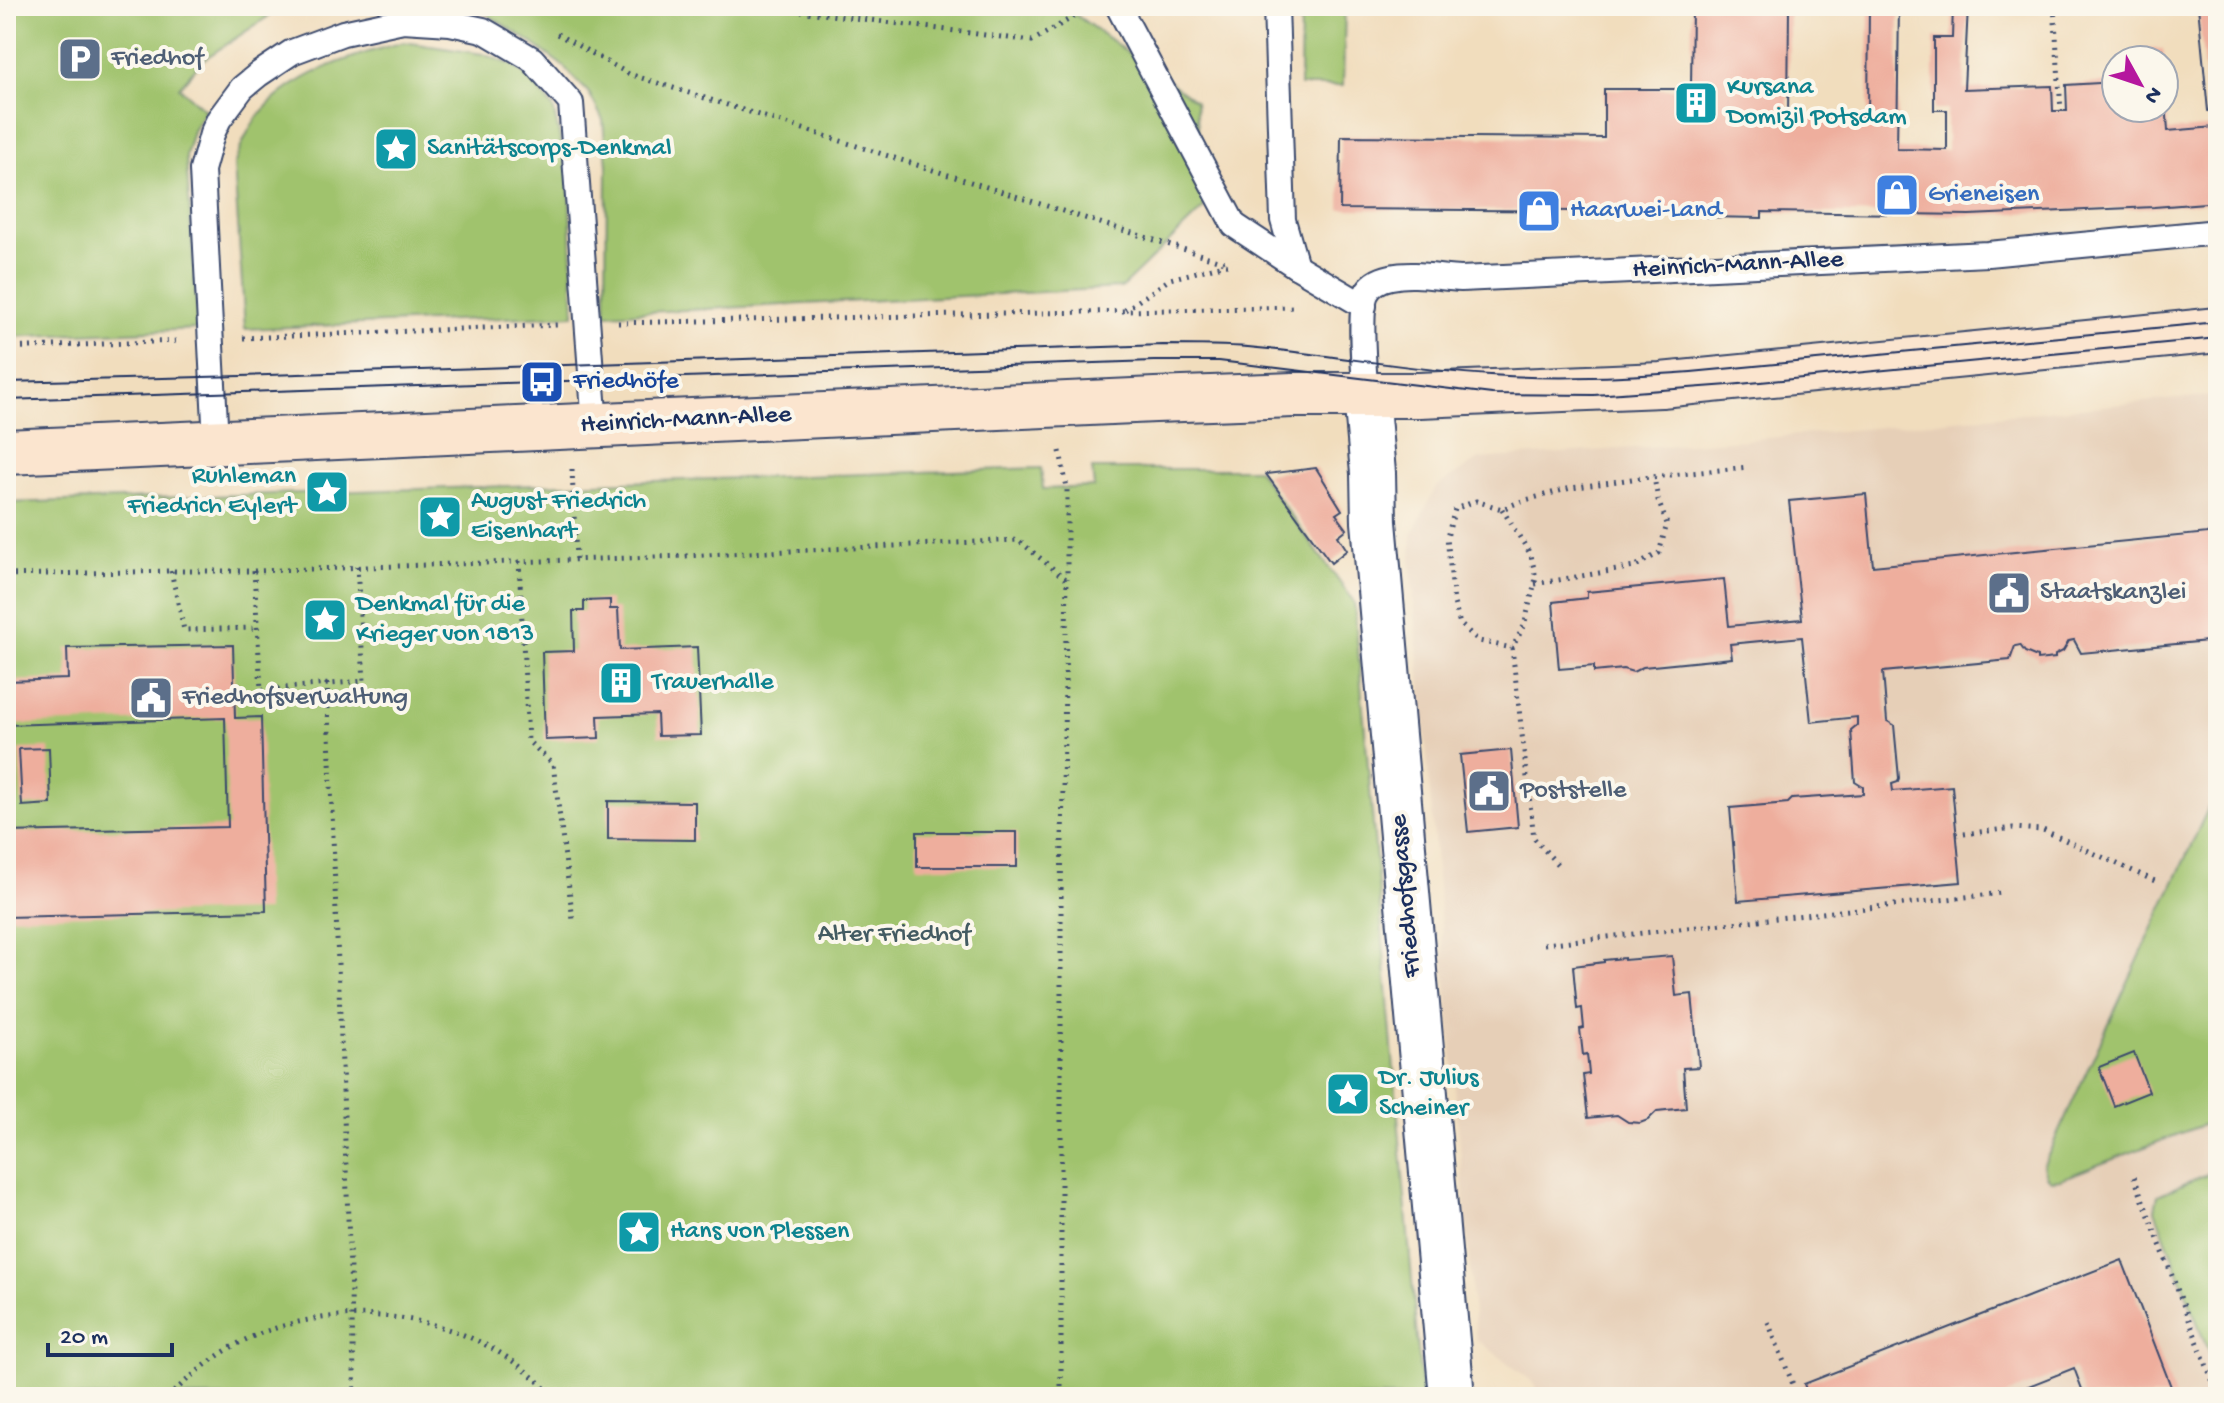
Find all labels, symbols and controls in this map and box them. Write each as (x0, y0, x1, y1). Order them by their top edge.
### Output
parking icon: Friedhof (56, 35, 104, 83)
place label: Friedhof (110, 44, 205, 75)
north arrow (2100, 44, 2180, 124)
place label: Kursana Domizil Potsdam (1725, 73, 1907, 134)
building icon: Kursana Domizil Potsdam (1672, 79, 1720, 127)
text: N (2138, 80, 2167, 108)
place icon: Sanitätscorps-Denkmal (372, 125, 420, 173)
place label: Sanitätscorps-Denkmal (427, 134, 672, 165)
shop icon: Grieneisen (1873, 171, 1921, 219)
place label: Grieneisen (1928, 180, 2040, 211)
shop icon: Haarwei-Land (1515, 187, 1563, 235)
place label: Haarwei-Land (1570, 196, 1724, 227)
street label: Heinrich-Mann-Allee (1632, 245, 1845, 287)
bus stop icon: Friedhöfe (518, 358, 566, 406)
place label: Friedhöfe (572, 367, 679, 398)
street label: Heinrich-Mann-Allee (580, 400, 793, 442)
place label: Ruhleman Friedrich Eylert (126, 462, 298, 523)
place icon: Ruhleman Friedrich Eylert (303, 468, 351, 516)
place label: August Friedrich Eisenhart (471, 487, 646, 548)
place icon: August Friedrich Eisenhart (416, 493, 464, 541)
public building icon: Staatskanzlei (1985, 569, 2033, 617)
place label: Staatskanzlei (2040, 578, 2186, 609)
place label: Denkmal für die Krieger von 1813 (354, 590, 534, 651)
place icon: Denkmal für die Krieger von 1813 (301, 596, 349, 644)
building icon: Trauerhalle (597, 659, 645, 707)
place label: Trauerhalle (650, 668, 774, 699)
public building icon: Friedhofsverwaltung (127, 674, 175, 722)
place label: Friedhofsverwaltung (181, 683, 408, 714)
public building icon: Poststelle (1465, 767, 1513, 815)
place label: Poststelle (1519, 776, 1627, 807)
street label: Friedhofsgasse (1384, 813, 1430, 980)
park label: Alter Friedhof (818, 920, 972, 951)
place label: Dr. Julius Scheiner (1377, 1064, 1480, 1125)
place icon: Dr. Julius Scheiner (1324, 1070, 1372, 1118)
place icon: Hans von Plessen (615, 1208, 663, 1256)
place label: Hans von Plessen (670, 1217, 850, 1248)
scale bar (48, 1307, 172, 1357)
text: 20 m (60, 1324, 108, 1353)

